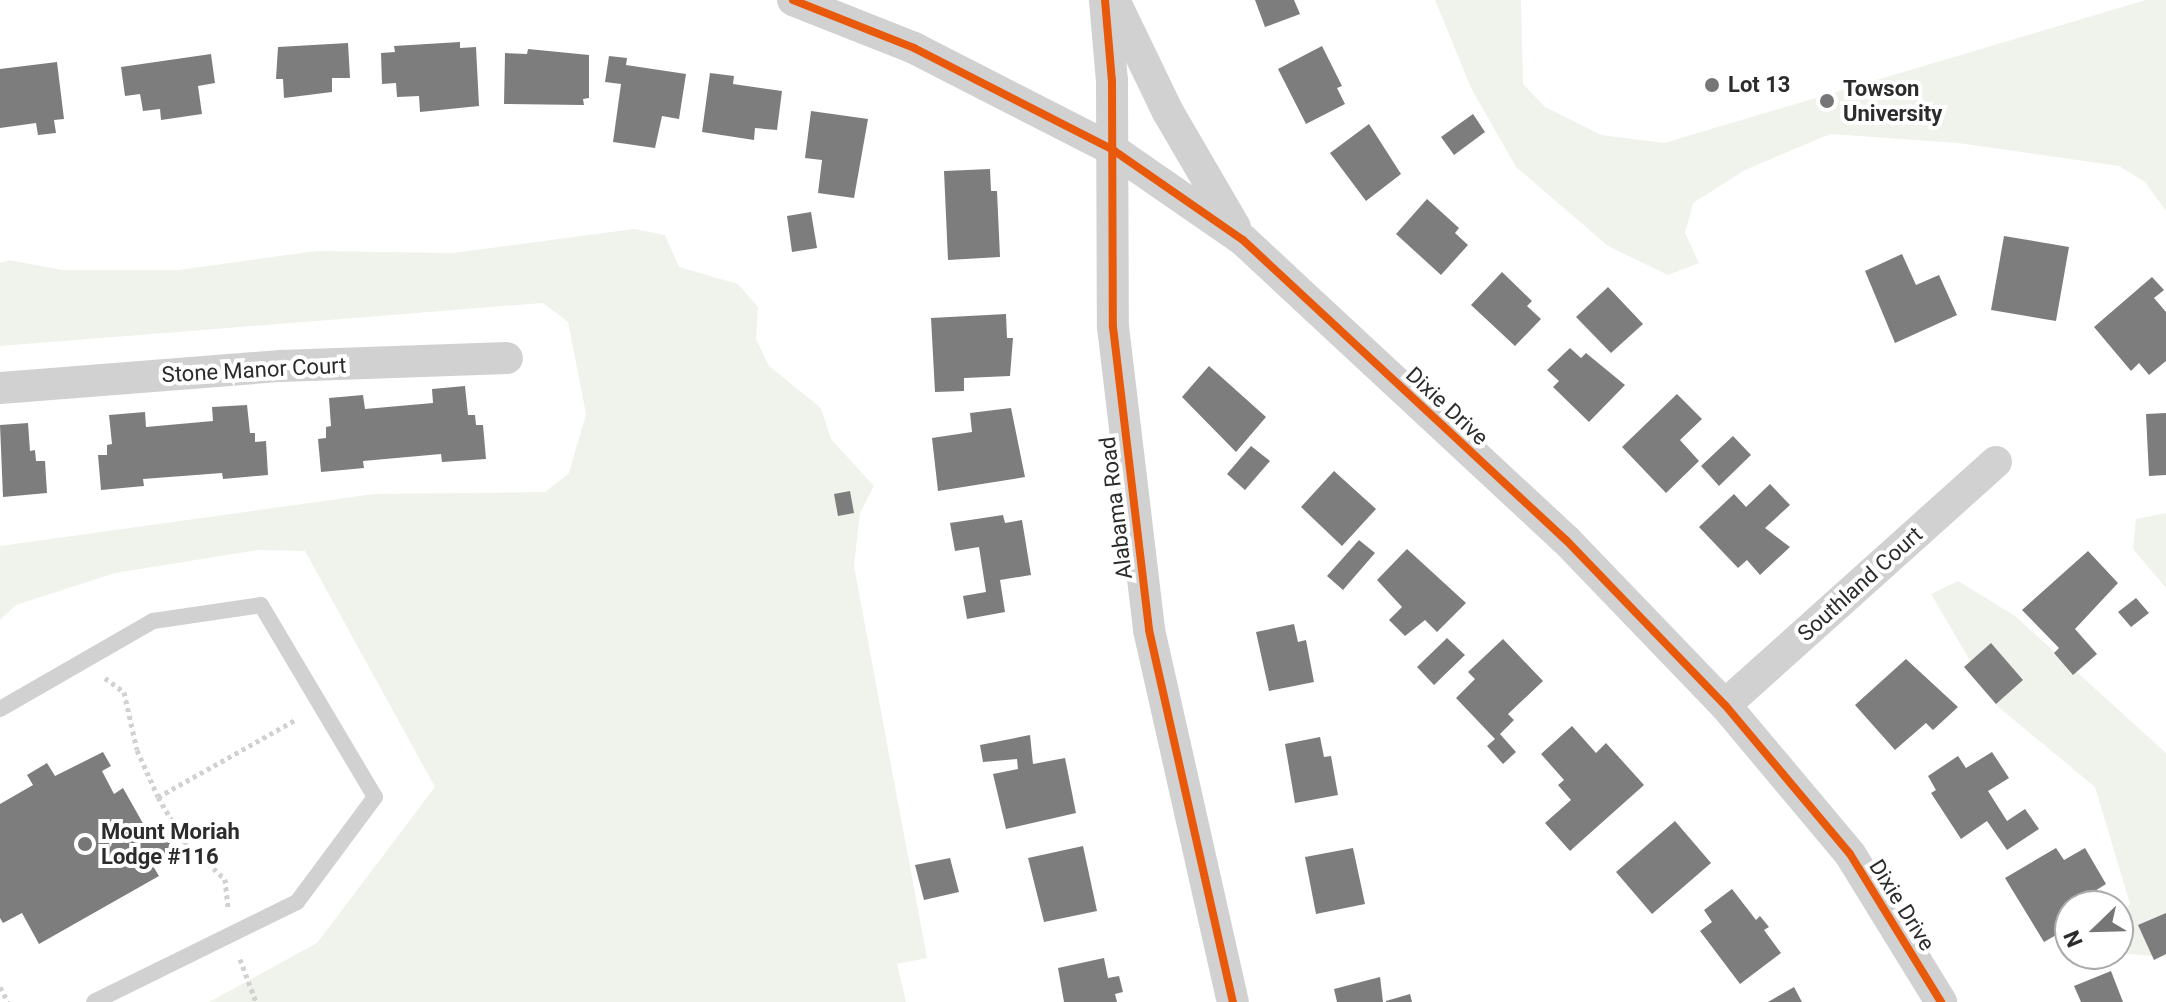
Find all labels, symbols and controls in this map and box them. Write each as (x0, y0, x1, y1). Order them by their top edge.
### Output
place label: Lot 13 (1728, 72, 1790, 98)
place label: Towson University (1843, 75, 1942, 126)
marker: Lot 13 (1703, 76, 1721, 94)
marker: Towson University (1818, 92, 1836, 110)
street label: Stone Manor Court (161, 352, 347, 388)
street label: Dixie Drive (1400, 361, 1494, 451)
street label: Alabama Road (1094, 435, 1138, 581)
street label: Southland Court (1792, 521, 1928, 647)
place label: Mount Moriah Lodge #116 (101, 818, 240, 870)
marker: Mount Moriah Lodge #116 (76, 835, 94, 853)
street label: Dixie Drive (1864, 855, 1940, 955)
north arrow (2054, 890, 2134, 970)
text: N (2059, 927, 2088, 951)

